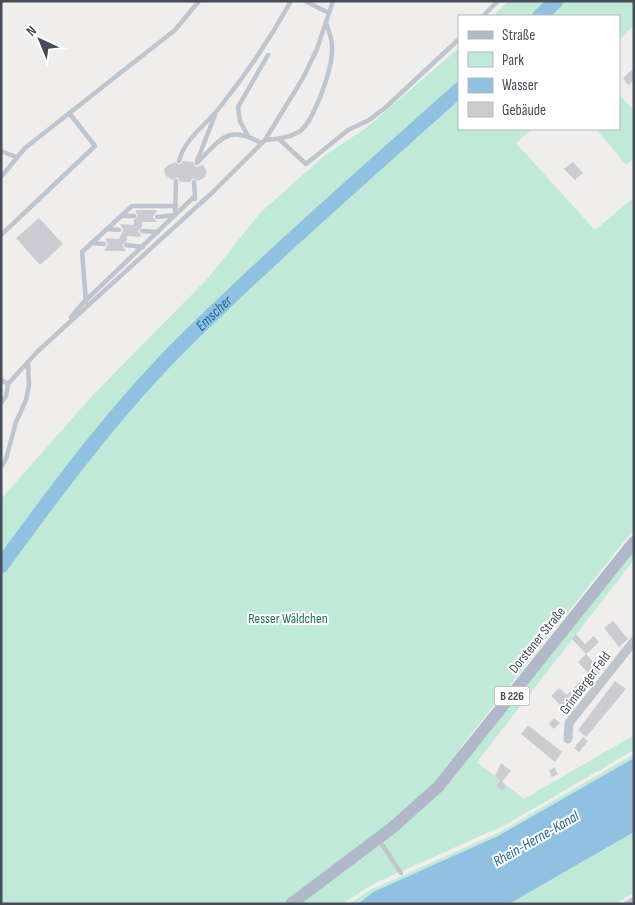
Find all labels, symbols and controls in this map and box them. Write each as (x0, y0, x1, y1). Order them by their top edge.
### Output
north arrow (15, 15, 65, 65)
legend (458, 15, 620, 130)
text: N (23, 22, 40, 40)
text: Straße (502, 26, 535, 45)
text: Park (502, 51, 524, 70)
text: Wasser (502, 76, 539, 95)
text: Gebäude (502, 101, 546, 120)
water label: Emscher (192, 291, 236, 335)
street label: Dorstener Straße (505, 604, 569, 676)
park label: Resser Wäldchen (248, 610, 328, 627)
street label: Grimberger Feld (556, 648, 614, 718)
road number: B 226 (494, 686, 530, 706)
water label: Rhein-Herne-Kanal (490, 806, 583, 871)

